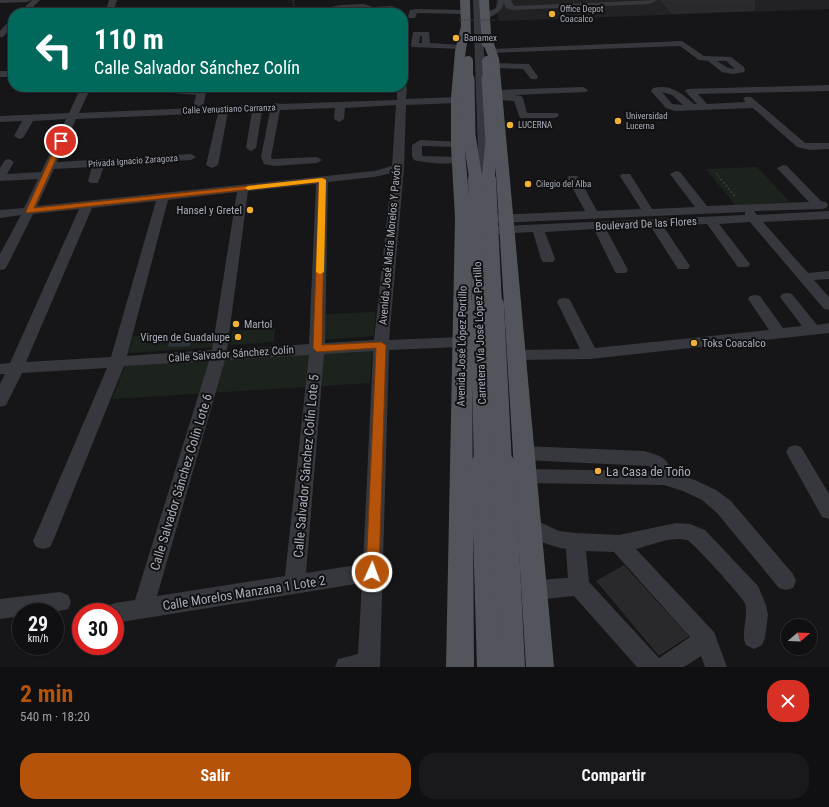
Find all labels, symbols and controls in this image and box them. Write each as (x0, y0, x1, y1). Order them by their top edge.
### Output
place label: Office Depot Coacalco (560, 4, 604, 24)
marker: Office Depot Coacalco (547, 9, 557, 19)
text: 110 m (94, 23, 164, 56)
icon: left (28, 24, 80, 76)
marker: Banamex (451, 33, 461, 43)
place label: Banamex (464, 33, 497, 43)
text: Calle Salvador Sánchez Colín (94, 57, 300, 78)
street label: Calle Venustiano Carranza (182, 102, 276, 116)
place label: Universidad Lucerna (626, 111, 668, 131)
marker: Universidad Lucerna (613, 116, 623, 126)
marker: LUCERNA (505, 120, 515, 130)
place label: LUCERNA (518, 120, 552, 130)
pin (44, 124, 78, 158)
icon: arrive (50, 130, 72, 152)
street label: Privada Ignacio Zaragoza (88, 153, 178, 169)
street label: Avenida José María Morelos Y Pavón (377, 164, 403, 326)
marker: Cilegio del Alba (523, 179, 533, 189)
place label: Cilegio del Alba (536, 179, 591, 189)
place label: Hansel y Gretel (176, 204, 242, 217)
marker: Hansel y Gretel (245, 205, 255, 215)
street label: Boulevard De las Flores (595, 215, 697, 233)
street label: Carretera Vía José López Portillo (471, 261, 489, 405)
street label: Avenida José López Portillo (454, 285, 470, 406)
place label: Martol (244, 318, 272, 331)
marker: Martol (231, 319, 241, 329)
place label: Virgen de Guadalupe (140, 331, 230, 344)
marker: Virgen de Guadalupe (233, 332, 243, 342)
place label: Toks Coacalco (702, 337, 766, 350)
marker: Toks Coacalco (689, 338, 699, 348)
street label: Calle Salvador Sánchez Colín (168, 343, 294, 365)
street label: Calle Salvador Sánchez Colín Lote 5 (291, 374, 321, 558)
street label: Calle Salvador Sánchez Colín Lote 6 (147, 392, 215, 572)
place label: La Casa de Toño (606, 464, 691, 479)
marker: La Casa de Toño (593, 466, 603, 476)
position arrow (351, 551, 393, 593)
street label: Calle Morelos Manzana 1 Lote 2 (162, 573, 326, 613)
speed limit sign: 30 (72, 603, 124, 655)
text: 29 (28, 612, 48, 636)
north arrow (781, 619, 817, 655)
map controls (781, 619, 817, 655)
text: km/h (28, 633, 48, 644)
text: 2 min (20, 680, 73, 708)
button: close (767, 680, 809, 722)
text: 540 m · 18:20 (20, 709, 90, 724)
button: Salir (20, 753, 411, 799)
button: Compartir (419, 753, 809, 799)

